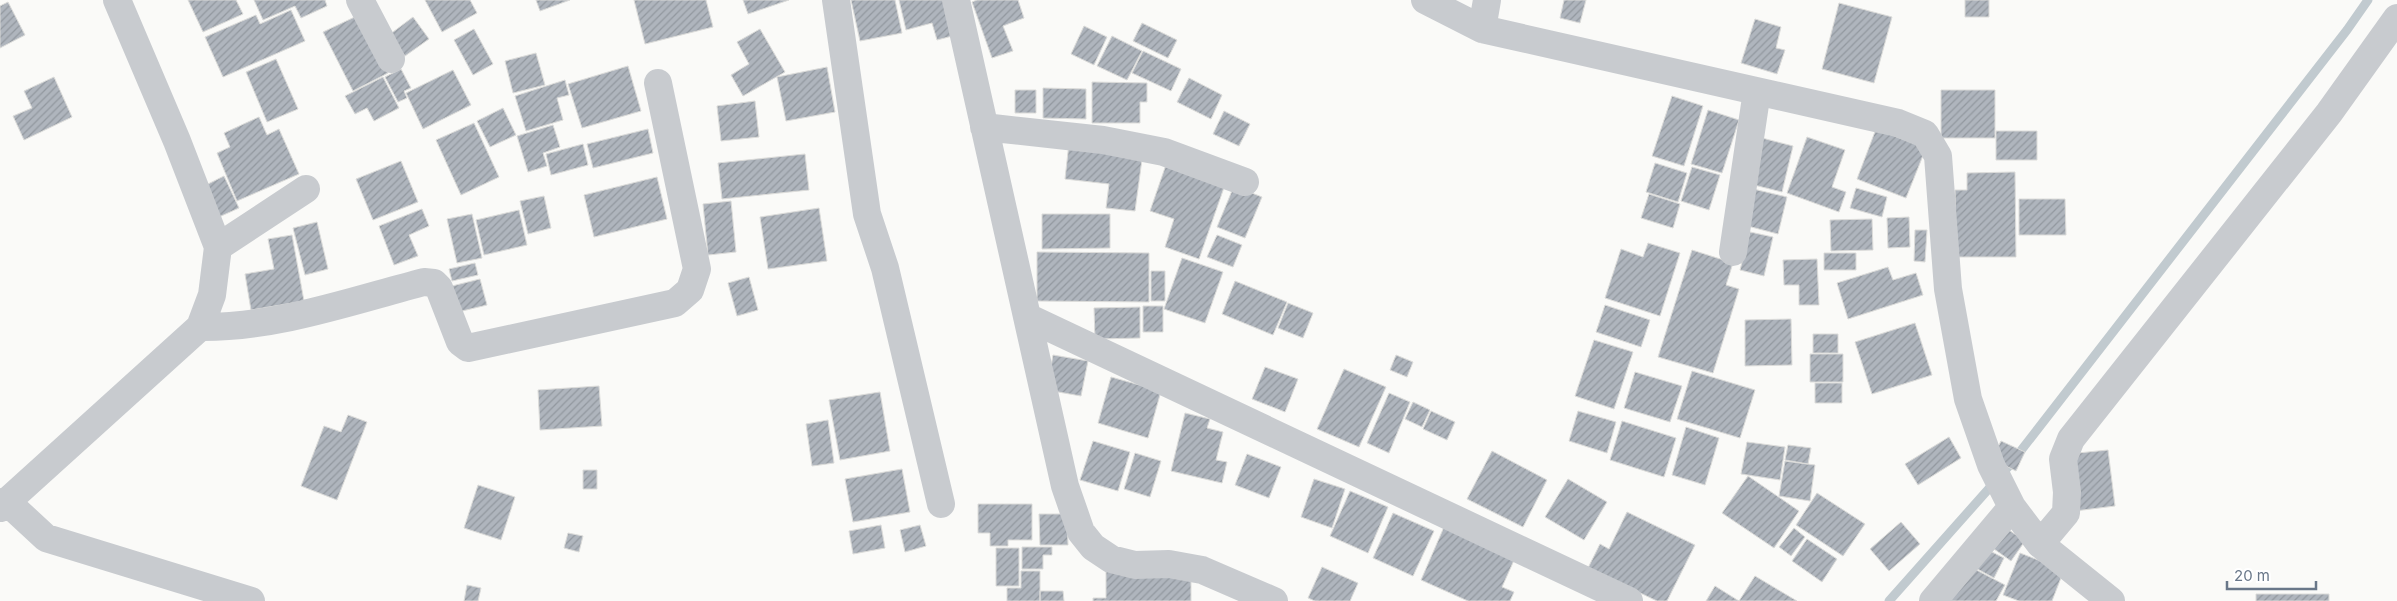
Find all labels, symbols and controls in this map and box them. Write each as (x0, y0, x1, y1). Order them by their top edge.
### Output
scale bar (2227, 558, 2316, 590)
text: 20 m (2234, 566, 2270, 585)

